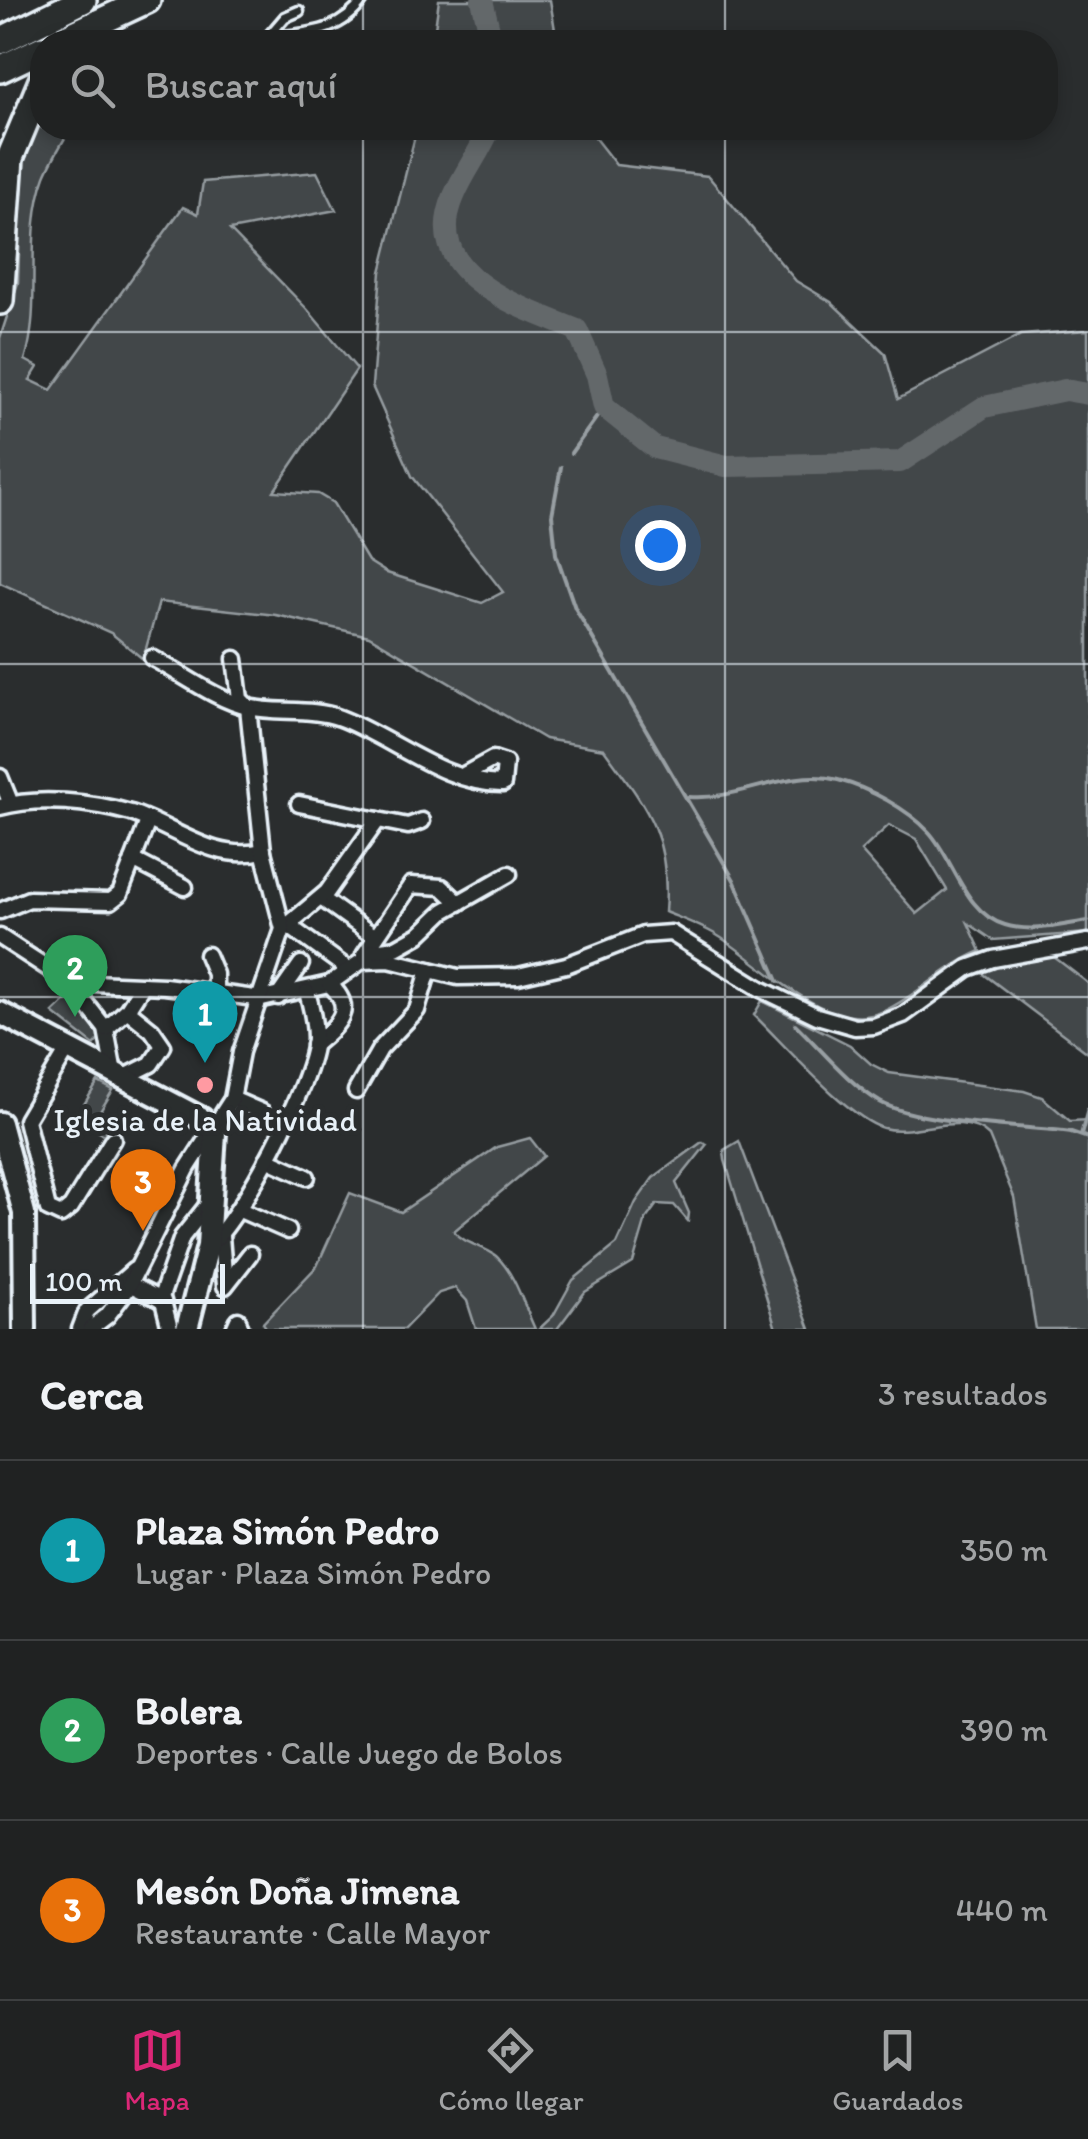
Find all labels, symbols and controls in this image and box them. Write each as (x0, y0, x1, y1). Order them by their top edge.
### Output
search box (30, 30, 1058, 140)
icon: search (65, 58, 120, 113)
text: Buscar aquí (145, 62, 337, 108)
your location (635, 520, 686, 571)
pin: 2 (42, 934, 108, 1017)
pin: 1 (172, 980, 238, 1063)
marker: Iglesia de la Natividad (194, 1074, 216, 1096)
place label: Iglesia de la Natividad (53, 1101, 357, 1139)
pin: 3 (110, 1148, 176, 1231)
scale bar (30, 1259, 225, 1304)
text: 100 m (45, 1264, 122, 1298)
text: Cerca (40, 1369, 144, 1420)
text: 3 resultados (878, 1375, 1048, 1413)
text: Plaza Simón Pedro (135, 1508, 439, 1554)
text: 1 (65, 1531, 80, 1569)
text: 350 m (960, 1531, 1048, 1569)
text: Lugar · Plaza Simón Pedro (135, 1554, 491, 1592)
text: Bolera (135, 1688, 242, 1734)
text: 2 (64, 1711, 81, 1749)
text: 390 m (960, 1711, 1048, 1749)
text: Deportes · Calle Juego de Bolos (135, 1734, 563, 1772)
text: Mesón Doña Jimena (135, 1868, 460, 1914)
text: 3 (64, 1891, 81, 1929)
text: 440 m (956, 1891, 1048, 1929)
text: Restaurante · Calle Mayor (135, 1914, 490, 1952)
tab: Mapa (124, 2023, 190, 2117)
tab: Cómo llegar (438, 2023, 583, 2117)
tab: Guardados (832, 2023, 964, 2117)

